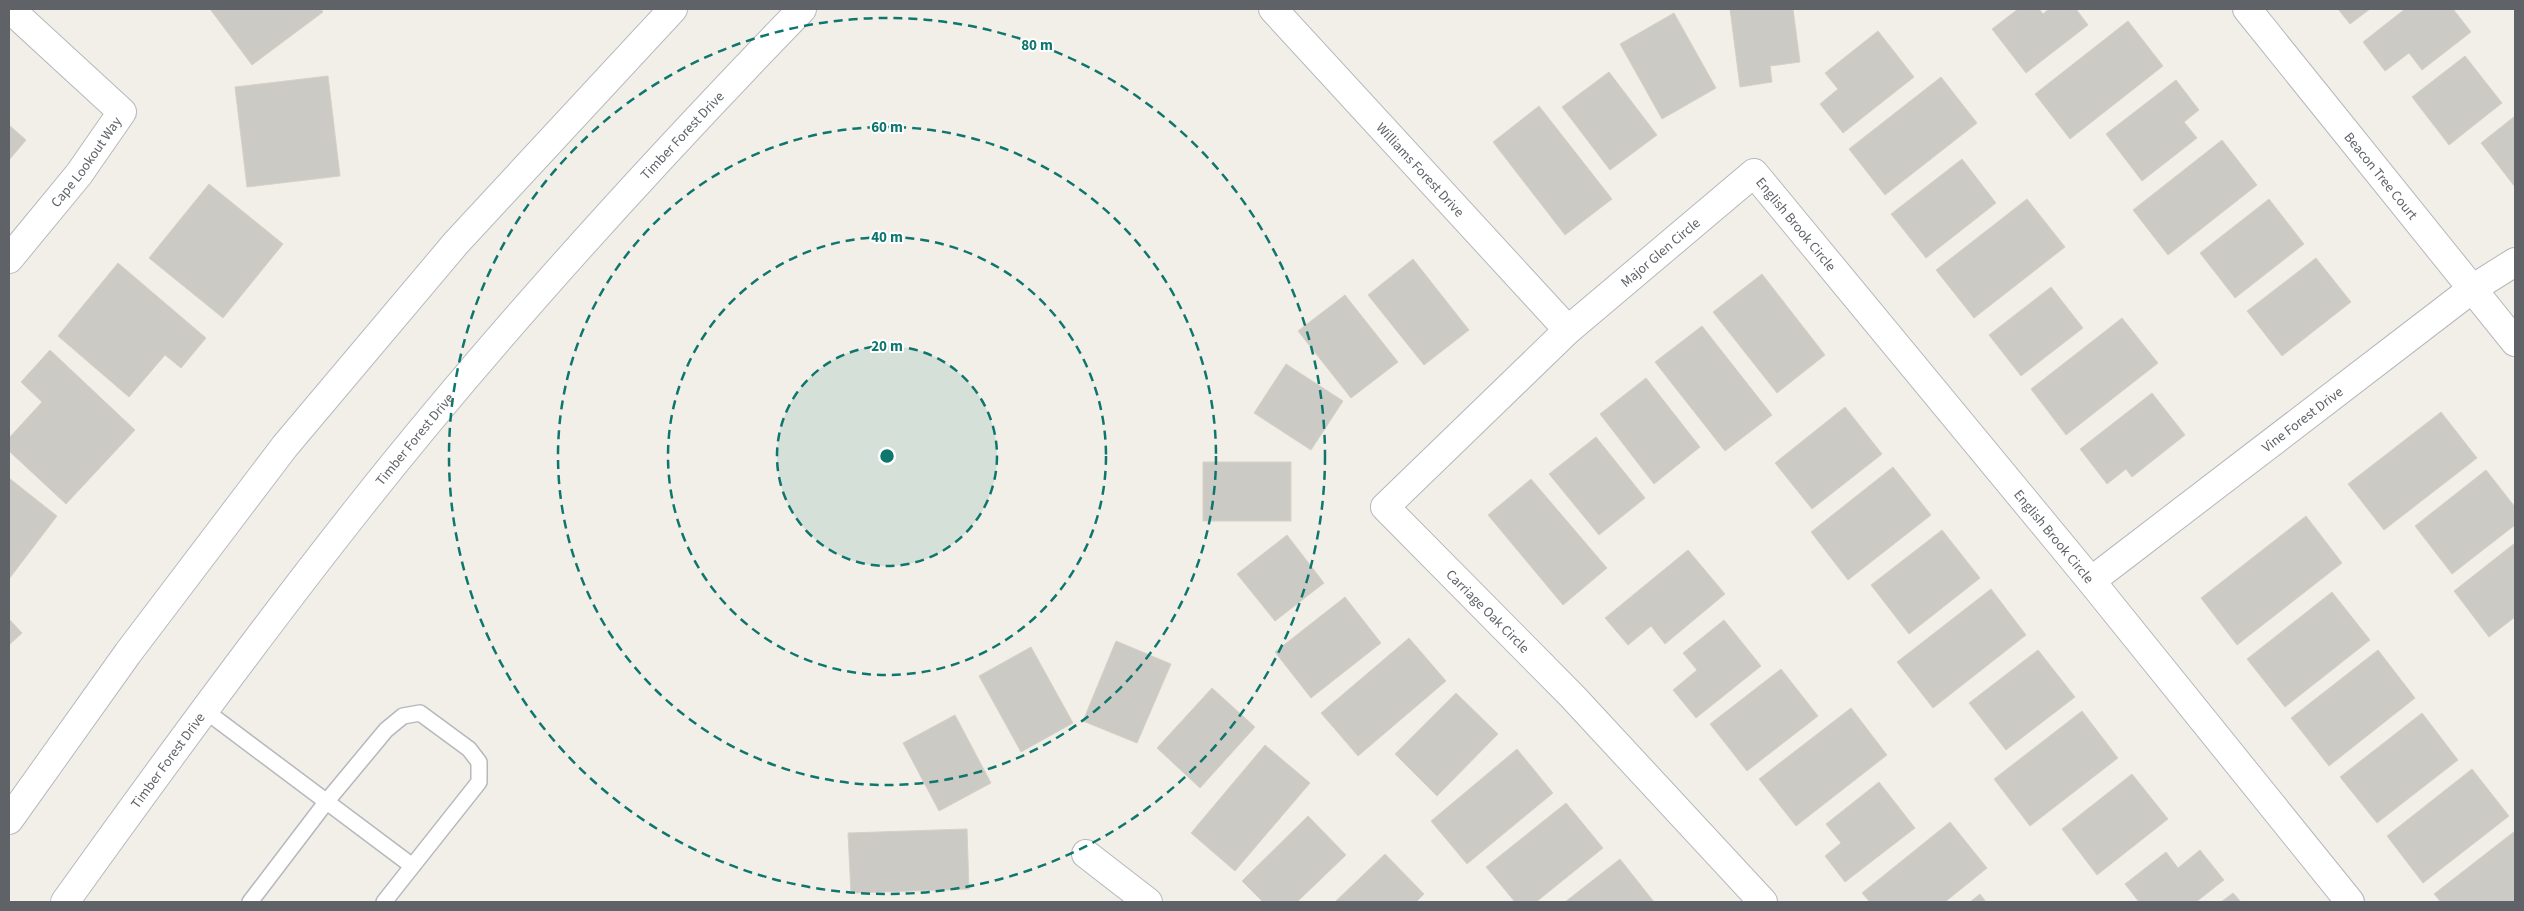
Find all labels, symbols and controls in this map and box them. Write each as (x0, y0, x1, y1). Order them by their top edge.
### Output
text: 80 m (1021, 35, 1053, 56)
street label: Timber Forest Drive (636, 87, 729, 185)
street label: Cape Lookout Way (46, 113, 127, 212)
text: 60 m (871, 117, 903, 138)
street label: Williams Forest Drive (1371, 119, 1468, 222)
street label: Beacon Tree Court (2339, 128, 2422, 225)
street label: English Brook Circle (1751, 173, 1840, 276)
street label: Major Glen Circle (1617, 213, 1705, 292)
text: 40 m (871, 227, 903, 248)
text: 20 m (871, 336, 903, 357)
street label: Vine Forest Drive (2258, 382, 2348, 458)
street label: Timber Forest Drive (371, 389, 459, 490)
centre of rings (878, 447, 896, 465)
street label: English Brook Circle (2009, 486, 2098, 588)
street label: Carriage Oak Circle (1441, 565, 1534, 658)
street label: Timber Forest Drive (127, 709, 210, 813)

